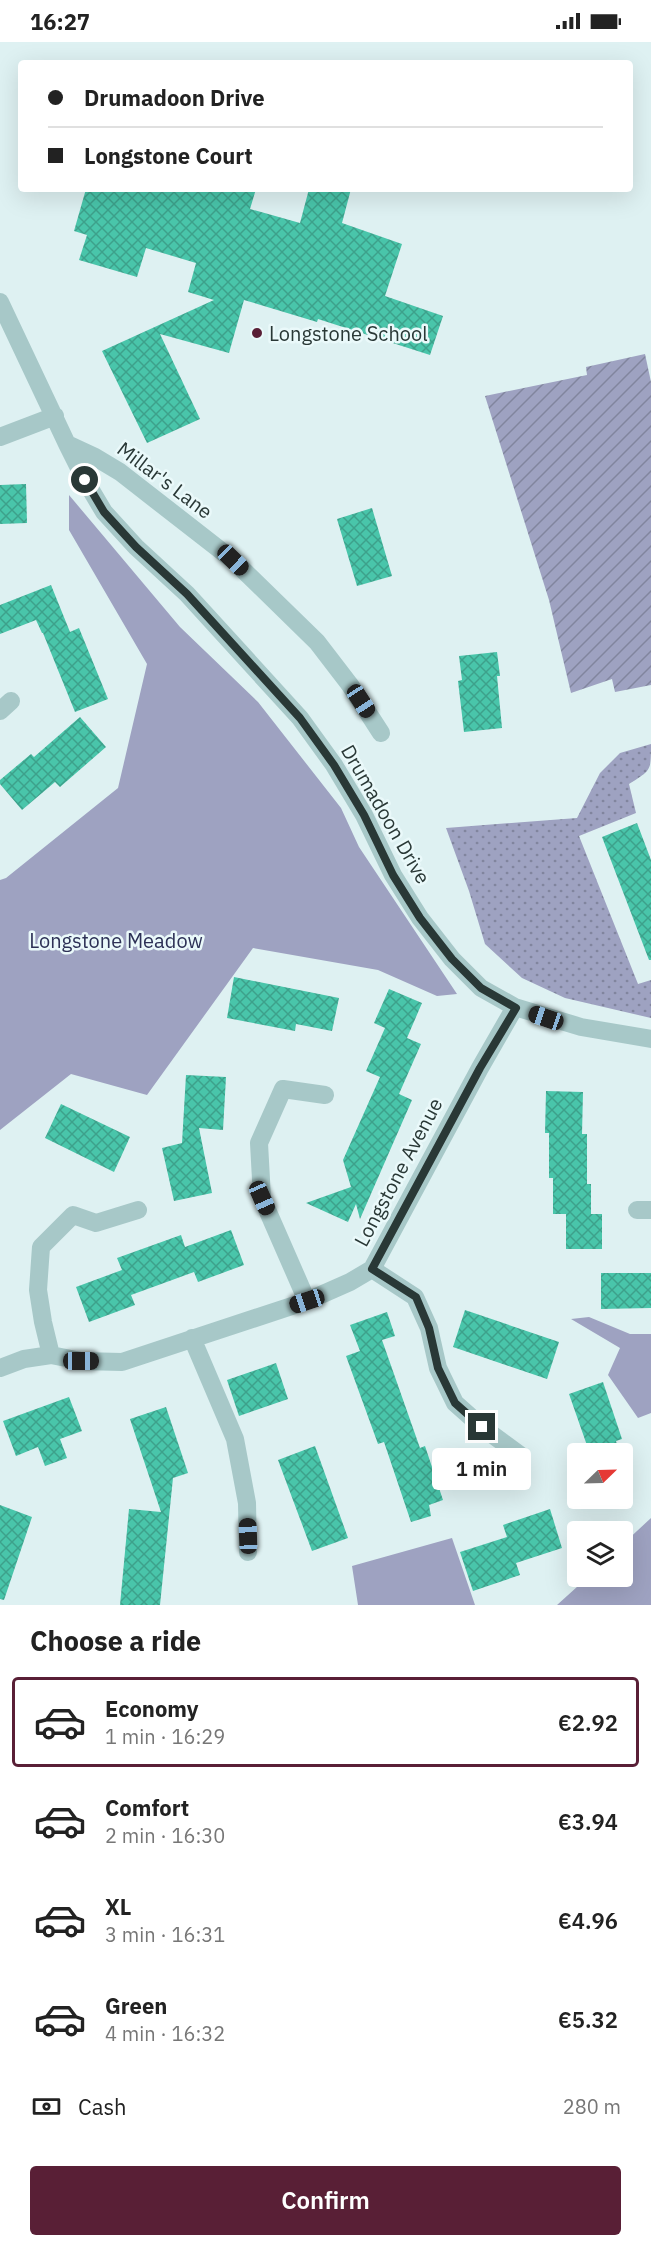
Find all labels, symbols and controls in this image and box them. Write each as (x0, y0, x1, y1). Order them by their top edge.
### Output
text: 16:27 (30, 7, 90, 36)
text: Drumadoon Drive (84, 83, 265, 112)
text: Longstone Court (84, 141, 253, 170)
place label: Longstone School (269, 320, 428, 347)
marker: Longstone School (250, 326, 264, 340)
street label: Millar's Lane (112, 435, 218, 525)
route start (71, 466, 98, 493)
car (214, 541, 252, 579)
car (344, 681, 378, 721)
street label: Drumadoon Drive (335, 739, 437, 889)
park label: Longstone Meadow (29, 927, 203, 954)
car (526, 1004, 566, 1032)
street label: Longstone Avenue (347, 1093, 449, 1251)
car (246, 1178, 278, 1218)
car (287, 1287, 327, 1315)
car (63, 1352, 99, 1370)
route end (468, 1413, 495, 1440)
north arrow (567, 1443, 633, 1509)
map controls (567, 1443, 633, 1587)
callout: 1 min (432, 1448, 532, 1490)
text: 1 min (456, 1455, 507, 1482)
car (238, 1518, 258, 1554)
button: layers (567, 1521, 633, 1587)
text: Choose a ride (30, 1623, 201, 1658)
text: Economy (105, 1694, 199, 1723)
icon: car (33, 1695, 87, 1749)
text: €2.92 (558, 1708, 618, 1737)
text: 1 min · 16:29 (105, 1723, 225, 1750)
text: Comfort (105, 1793, 189, 1822)
icon: car (33, 1794, 87, 1848)
text: €3.94 (558, 1807, 618, 1836)
text: 2 min · 16:30 (105, 1822, 225, 1849)
text: XL (105, 1892, 131, 1921)
icon: car (33, 1893, 87, 1947)
text: €4.96 (558, 1906, 618, 1935)
text: 3 min · 16:31 (105, 1921, 225, 1948)
text: Green (105, 1991, 167, 2020)
icon: car (33, 1992, 87, 2046)
text: €5.32 (558, 2005, 618, 2034)
text: 4 min · 16:32 (105, 2020, 225, 2047)
icon: cash (30, 2090, 63, 2123)
text: Cash (78, 2092, 127, 2121)
text: 280 m (563, 2093, 621, 2120)
button: Confirm (30, 2166, 621, 2235)

